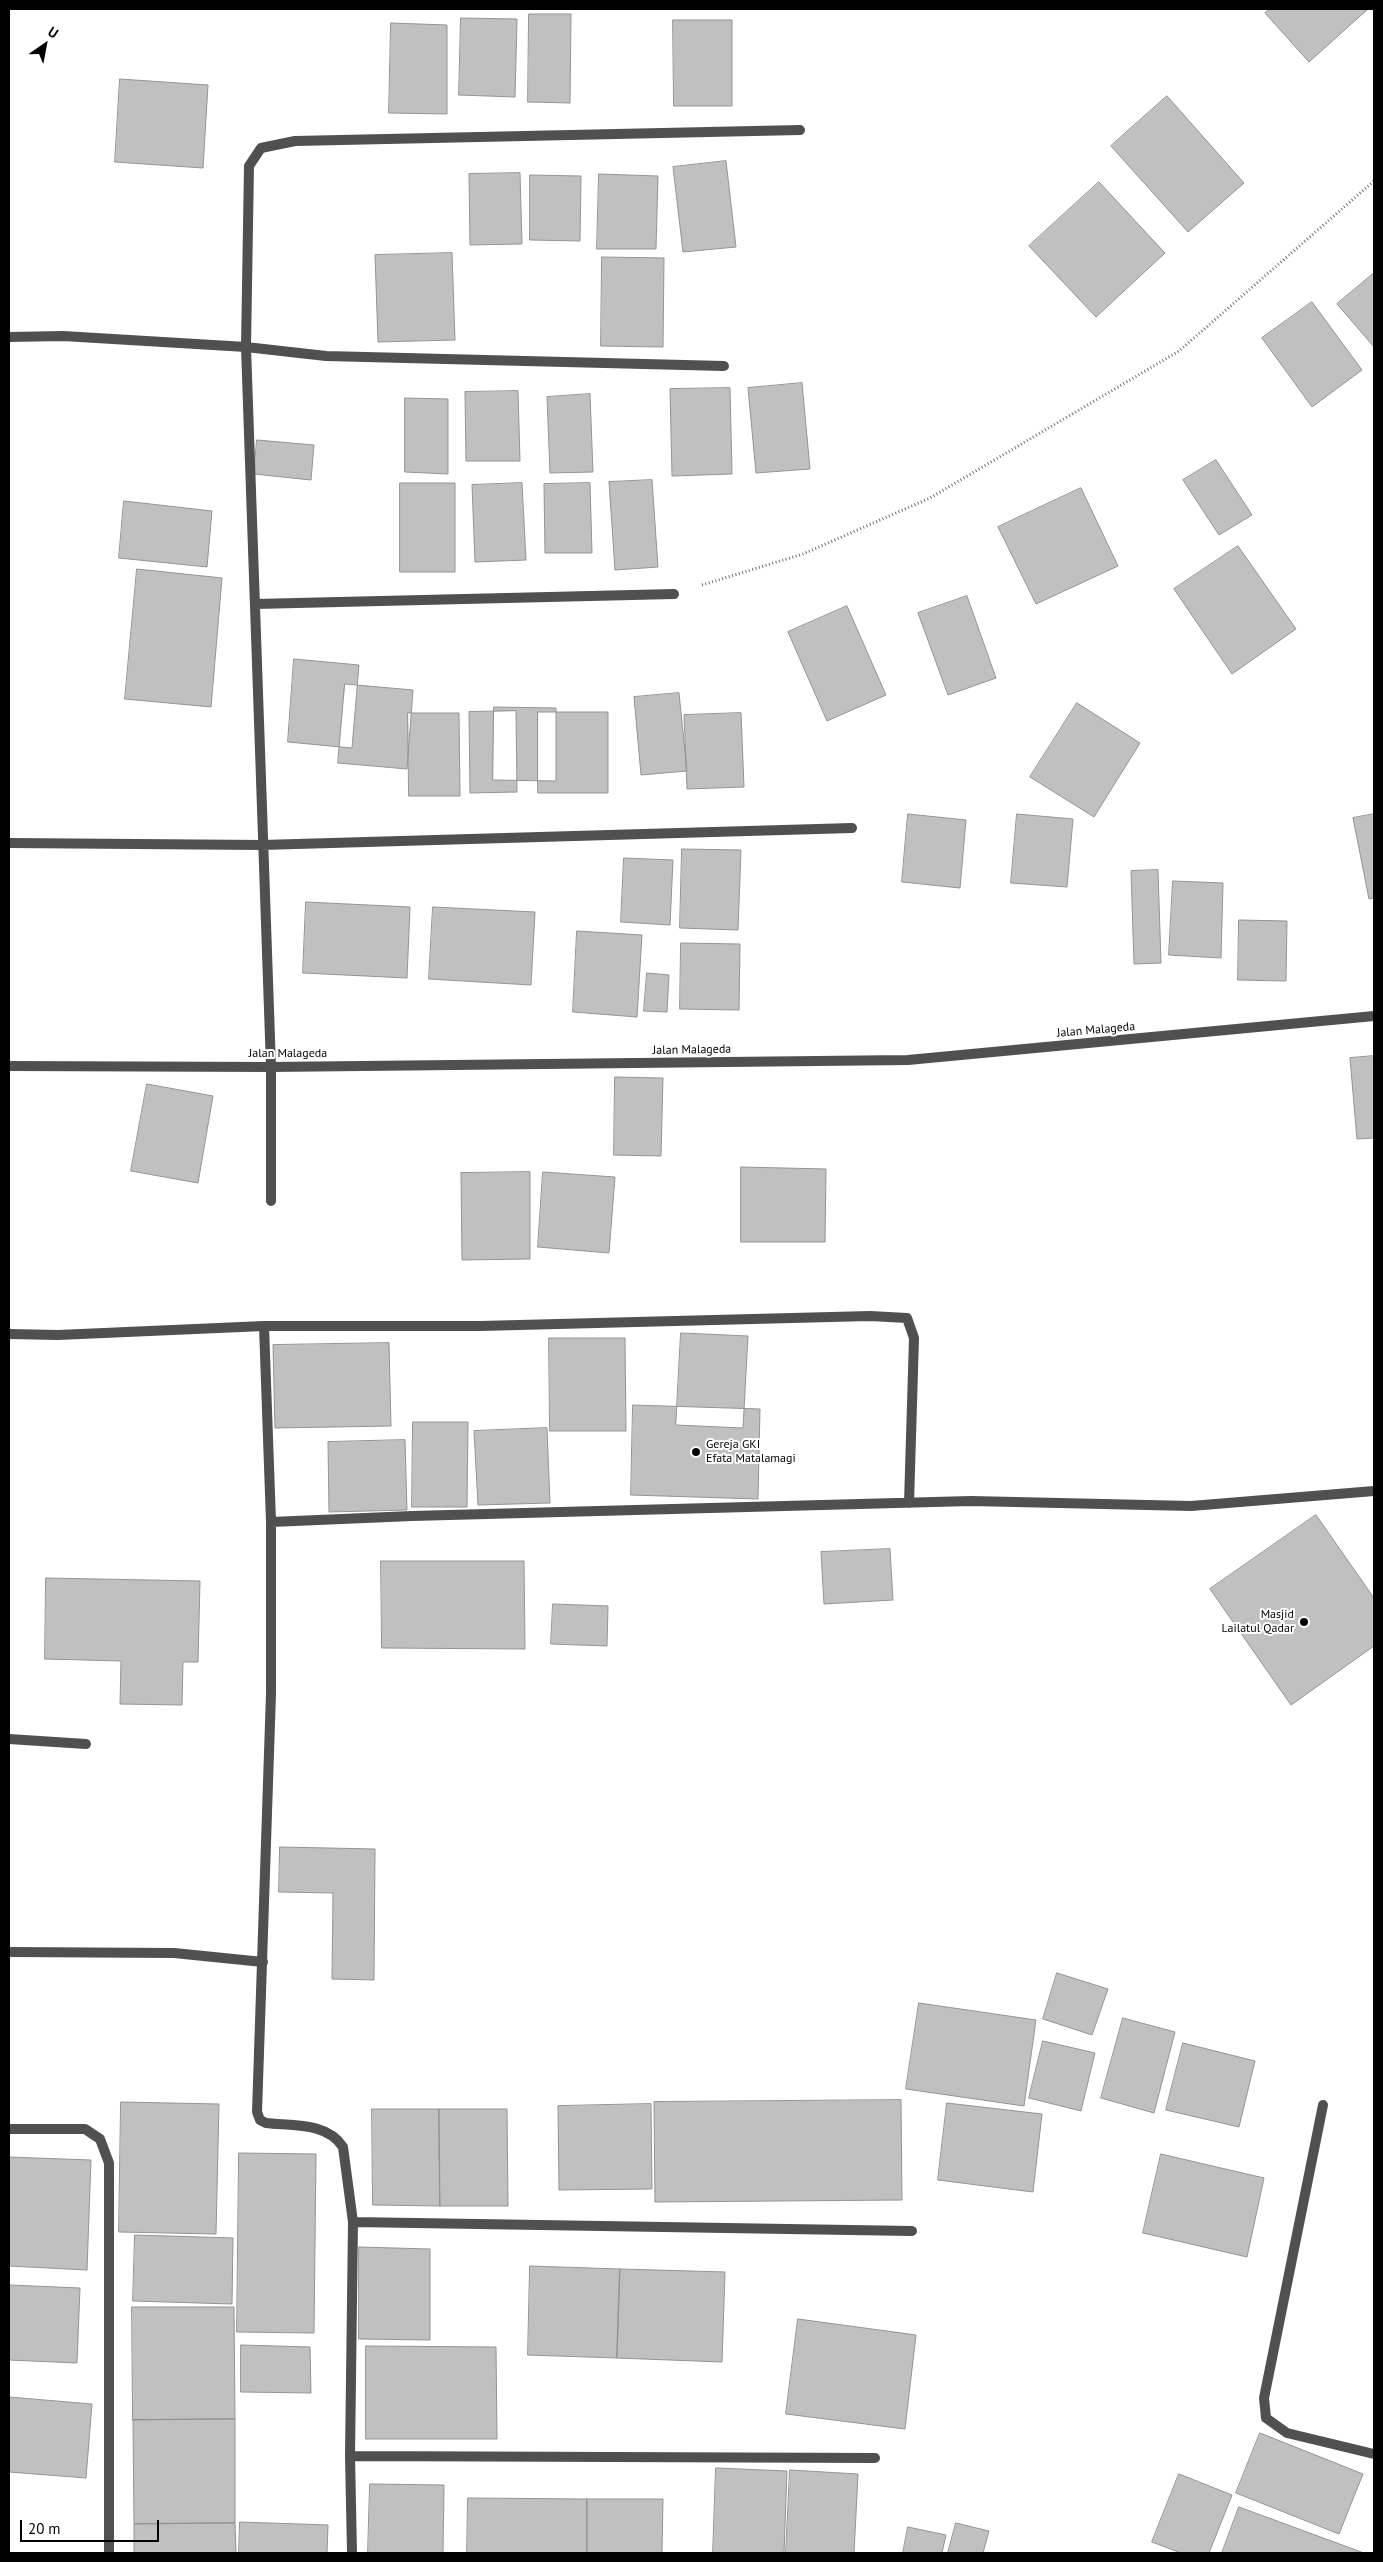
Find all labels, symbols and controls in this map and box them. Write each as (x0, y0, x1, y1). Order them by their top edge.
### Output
north arrow (20, 20, 70, 70)
text: U (45, 22, 62, 42)
street label: Jalan Malageda (1056, 1019, 1136, 1041)
street label: Jalan Malageda (653, 1042, 731, 1058)
street label: Jalan Malageda (249, 1047, 327, 1061)
place label: Gereja GKI Efata Matalamagi (706, 1438, 796, 1466)
marker: Gereja GKI Efata Matalamagi (690, 1446, 702, 1458)
place label: Masjid Lailatul Qadar (1222, 1608, 1294, 1636)
marker: Masjid Lailatul Qadar (1298, 1616, 1310, 1628)
scale bar (22, 2510, 161, 2542)
text: 20 m (28, 2519, 61, 2538)

